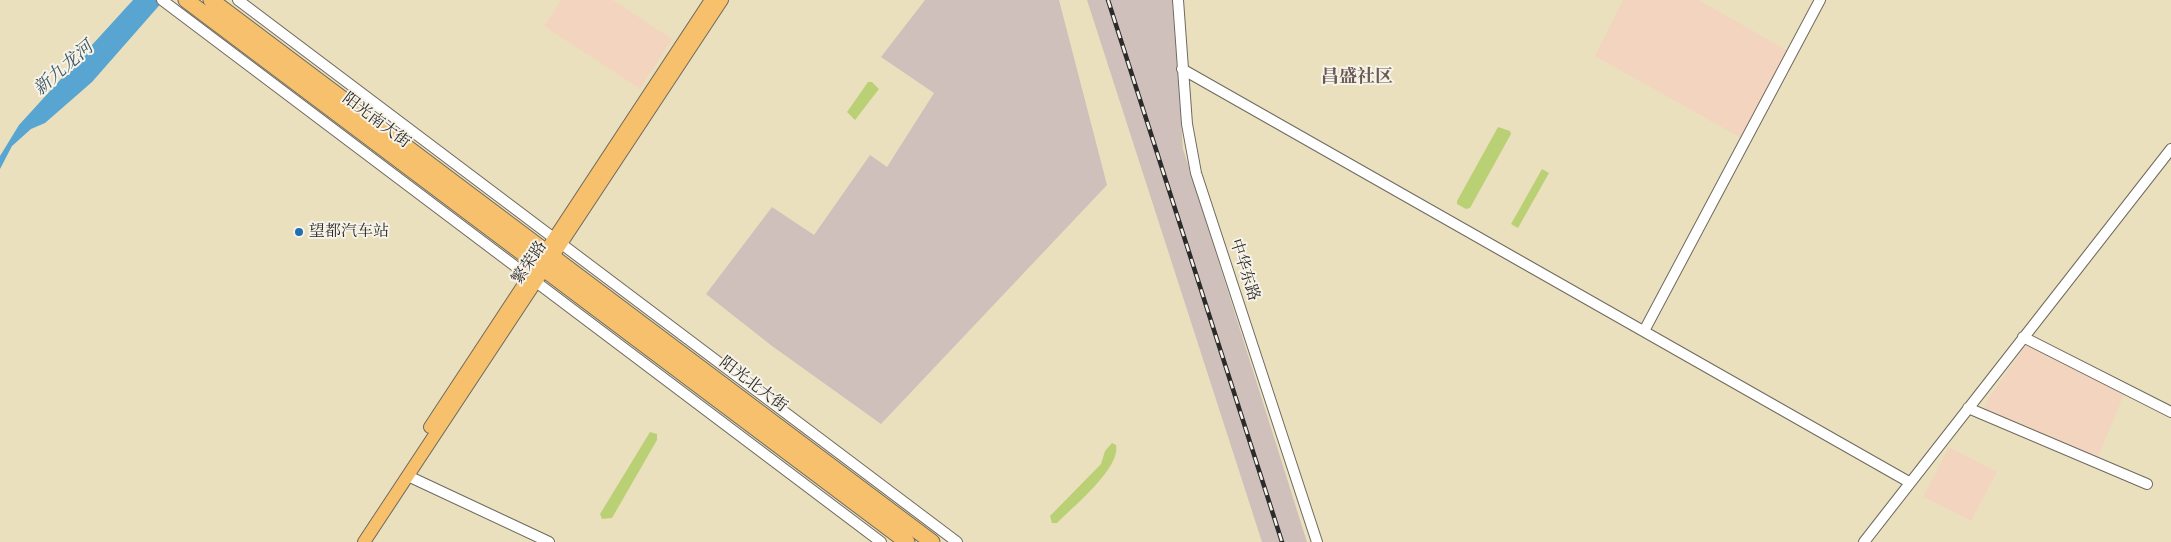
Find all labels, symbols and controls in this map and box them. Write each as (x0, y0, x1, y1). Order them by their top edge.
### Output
water label: 新九龙河 (30, 37, 98, 101)
district label: 昌盛社区 (1321, 67, 1393, 89)
street label: 阳光南大街 (338, 89, 414, 153)
place label: 望都汽车站 (309, 222, 389, 242)
marker: 望都汽车站 (293, 226, 305, 238)
street label: 中华东路 (1225, 237, 1263, 303)
street label: 繁荣路 (509, 238, 551, 288)
street label: 阳光北大街 (715, 353, 791, 417)

